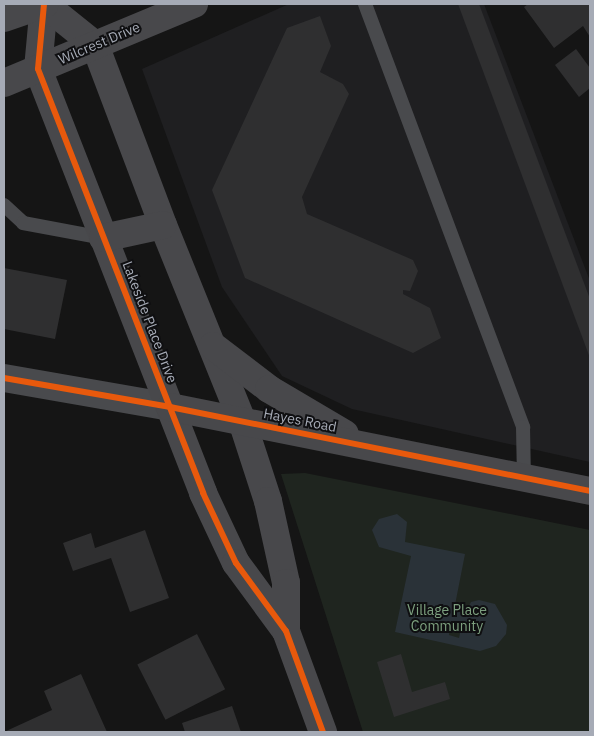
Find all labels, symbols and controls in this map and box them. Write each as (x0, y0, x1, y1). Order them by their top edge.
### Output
street label: Wilcrest Drive (56, 18, 142, 68)
street label: Lakeside Place Drive (119, 259, 181, 385)
street label: Hayes Road (262, 405, 338, 435)
park label: Village Place Community (407, 602, 487, 634)

